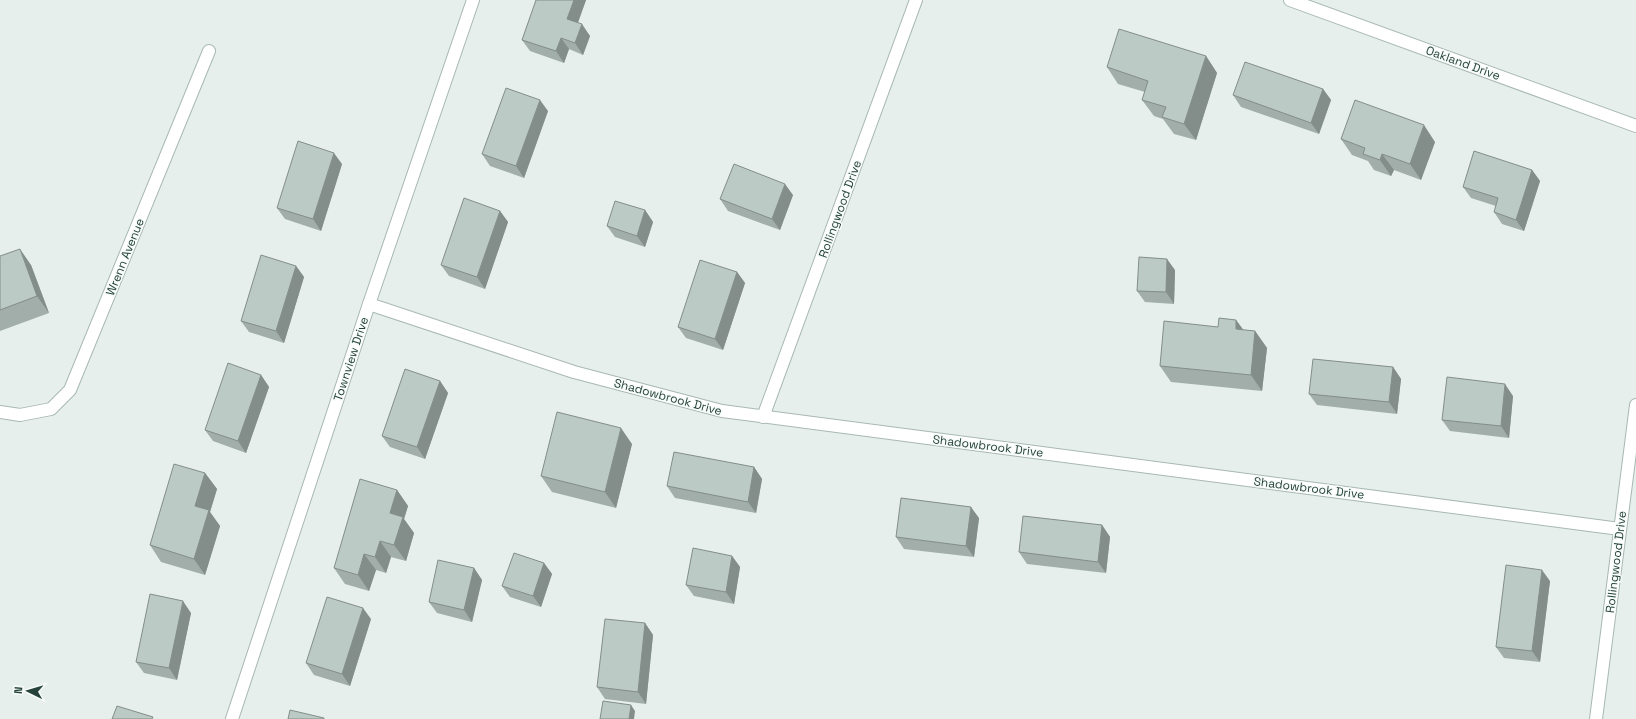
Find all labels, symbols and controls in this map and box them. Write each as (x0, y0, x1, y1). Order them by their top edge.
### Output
street label: Oakland Drive (1424, 42, 1502, 84)
street label: Rollingwood Drive (815, 158, 865, 260)
street label: Wrenn Avenue (102, 216, 148, 298)
street label: Townview Drive (330, 315, 372, 403)
street label: Shadowbrook Drive (612, 375, 724, 419)
street label: Shadowbrook Drive (932, 431, 1044, 461)
street label: Shadowbrook Drive (1253, 473, 1365, 503)
street label: Rollingwood Drive (1602, 510, 1630, 614)
north arrow (8, 671, 48, 711)
text: N (11, 686, 25, 694)

